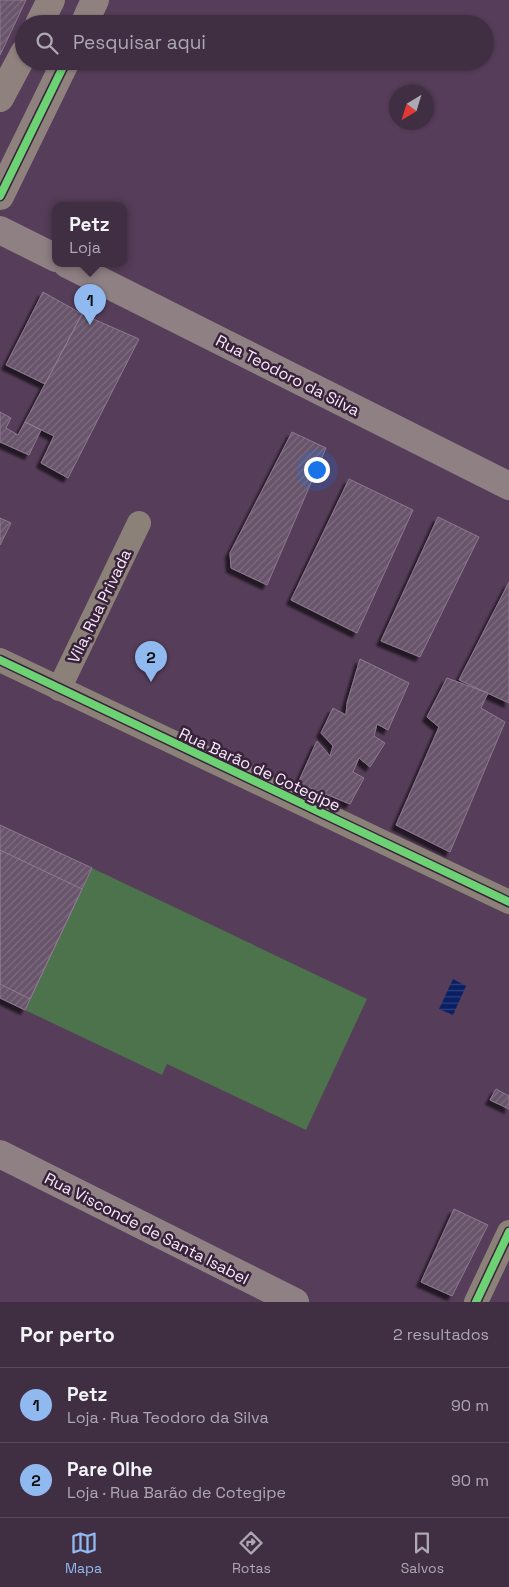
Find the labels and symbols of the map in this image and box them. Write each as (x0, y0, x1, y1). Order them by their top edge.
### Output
north arrow (389, 85, 434, 130)
pin: 1 (74, 284, 106, 325)
street label: Rua Teodoro da Silva (212, 330, 363, 421)
your location (304, 457, 330, 483)
street label: Vila, Rua Privada (63, 546, 136, 667)
pin: 2 (135, 641, 167, 682)
street label: Rua Barão de Cotegipe (176, 723, 344, 816)
street label: Rua Visconde de Santa Isabel (41, 1168, 253, 1289)

